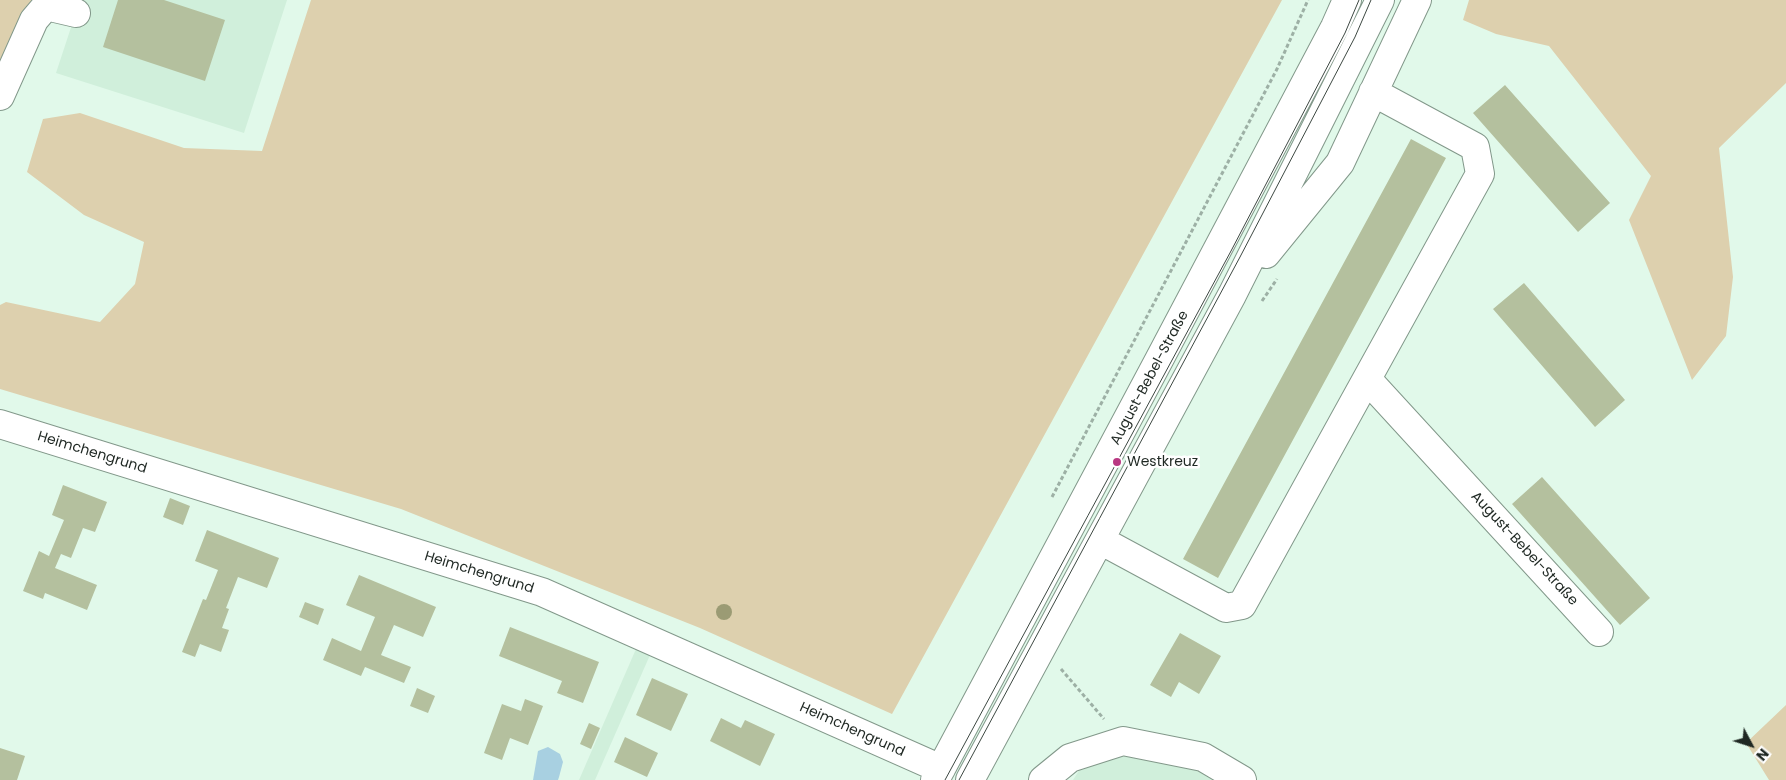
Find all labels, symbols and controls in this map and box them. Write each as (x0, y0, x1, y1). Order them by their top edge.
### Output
street label: August-Bebel-Straße (1107, 308, 1193, 448)
street label: Heimchengrund (35, 428, 149, 478)
place label: Westkreuz (1127, 454, 1198, 470)
marker: Westkreuz (1111, 456, 1123, 468)
street label: August-Bebel-Straße (1467, 489, 1581, 609)
street label: Heimchengrund (422, 548, 536, 598)
street label: Heimchengrund (797, 699, 907, 761)
north arrow (1726, 720, 1776, 770)
text: N (1751, 744, 1774, 765)

